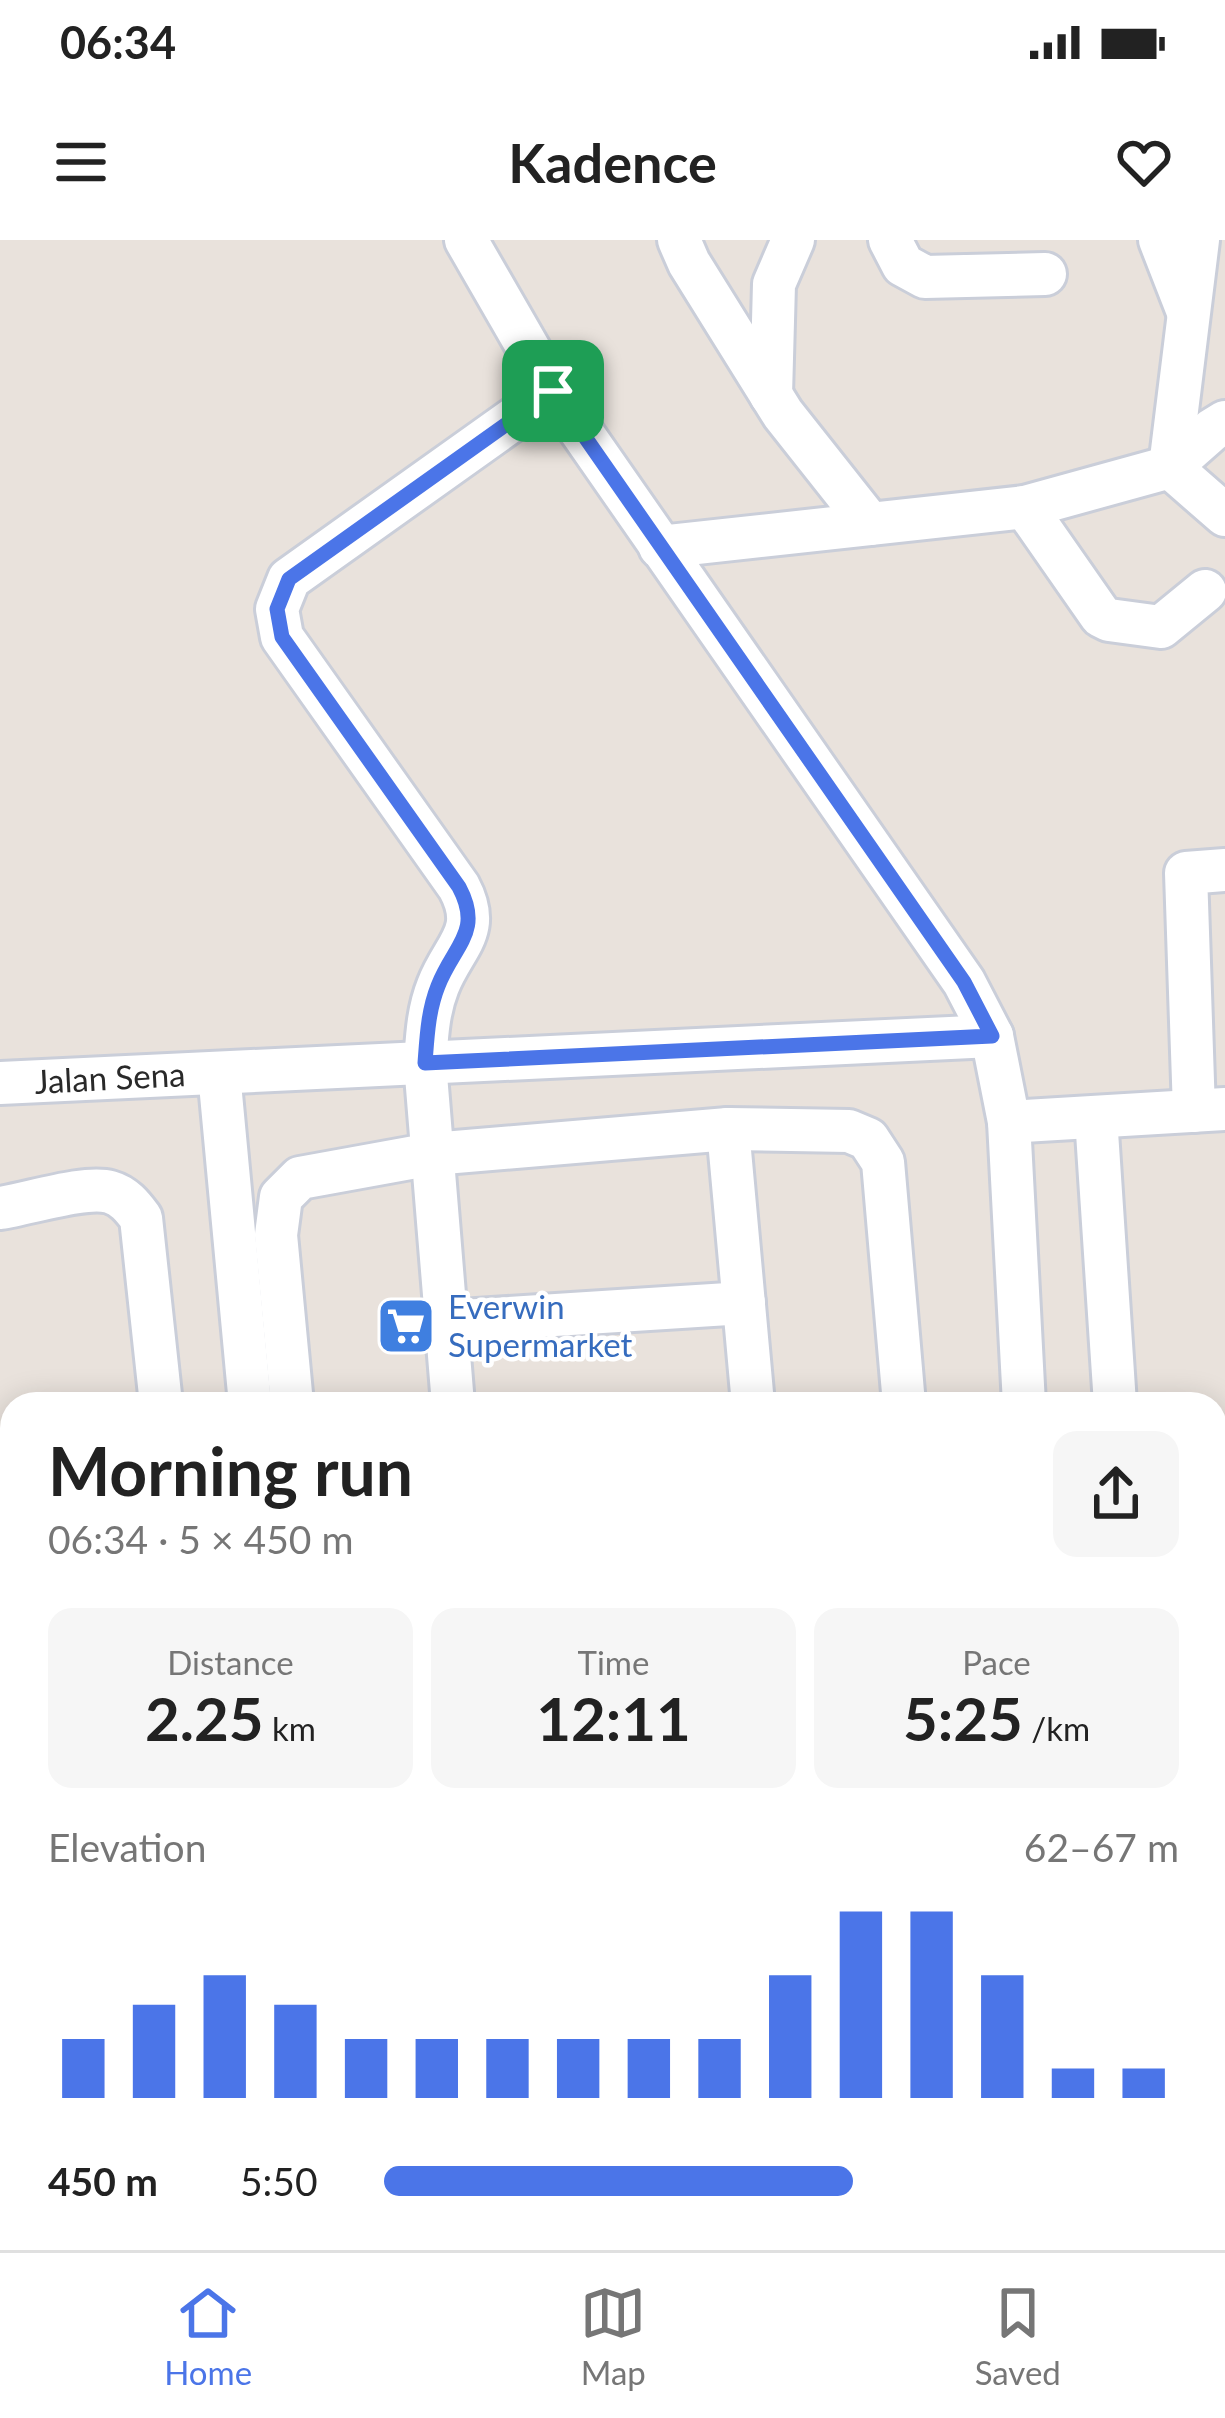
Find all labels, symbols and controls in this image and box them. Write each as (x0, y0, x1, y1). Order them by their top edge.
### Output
text: 06:34 (60, 15, 176, 69)
icon: menu (48, 129, 114, 195)
icon: heart (1111, 129, 1177, 195)
text: Kadence (508, 130, 717, 195)
pin (502, 340, 604, 442)
icon: arrive (520, 358, 586, 424)
street label: Jalan Sena (34, 1053, 186, 1101)
place label: Everwin Supermarket (448, 1286, 633, 1364)
supermarket icon: Everwin Supermarket (375, 1295, 437, 1357)
text: Morning run (48, 1431, 413, 1510)
button: share (1053, 1431, 1179, 1557)
text: 06:34 · 5 × 450 m (48, 1516, 353, 1562)
text: Distance (167, 1642, 294, 1682)
text: Time (578, 1642, 649, 1682)
text: Pace (962, 1642, 1031, 1682)
text: 2.25 (145, 1682, 264, 1754)
text: 12:11 (536, 1682, 691, 1754)
text: 5:25 (903, 1682, 1023, 1754)
text: km (264, 1708, 316, 1748)
text: /km (1023, 1708, 1090, 1748)
text: Elevation (48, 1824, 206, 1870)
text: 62–67 m (1024, 1824, 1179, 1870)
text: 450 m (48, 2158, 158, 2204)
text: 5:50 (240, 2158, 318, 2204)
tab: Home (164, 2280, 252, 2392)
tab: Map (580, 2280, 646, 2392)
tab: Saved (975, 2280, 1061, 2392)

